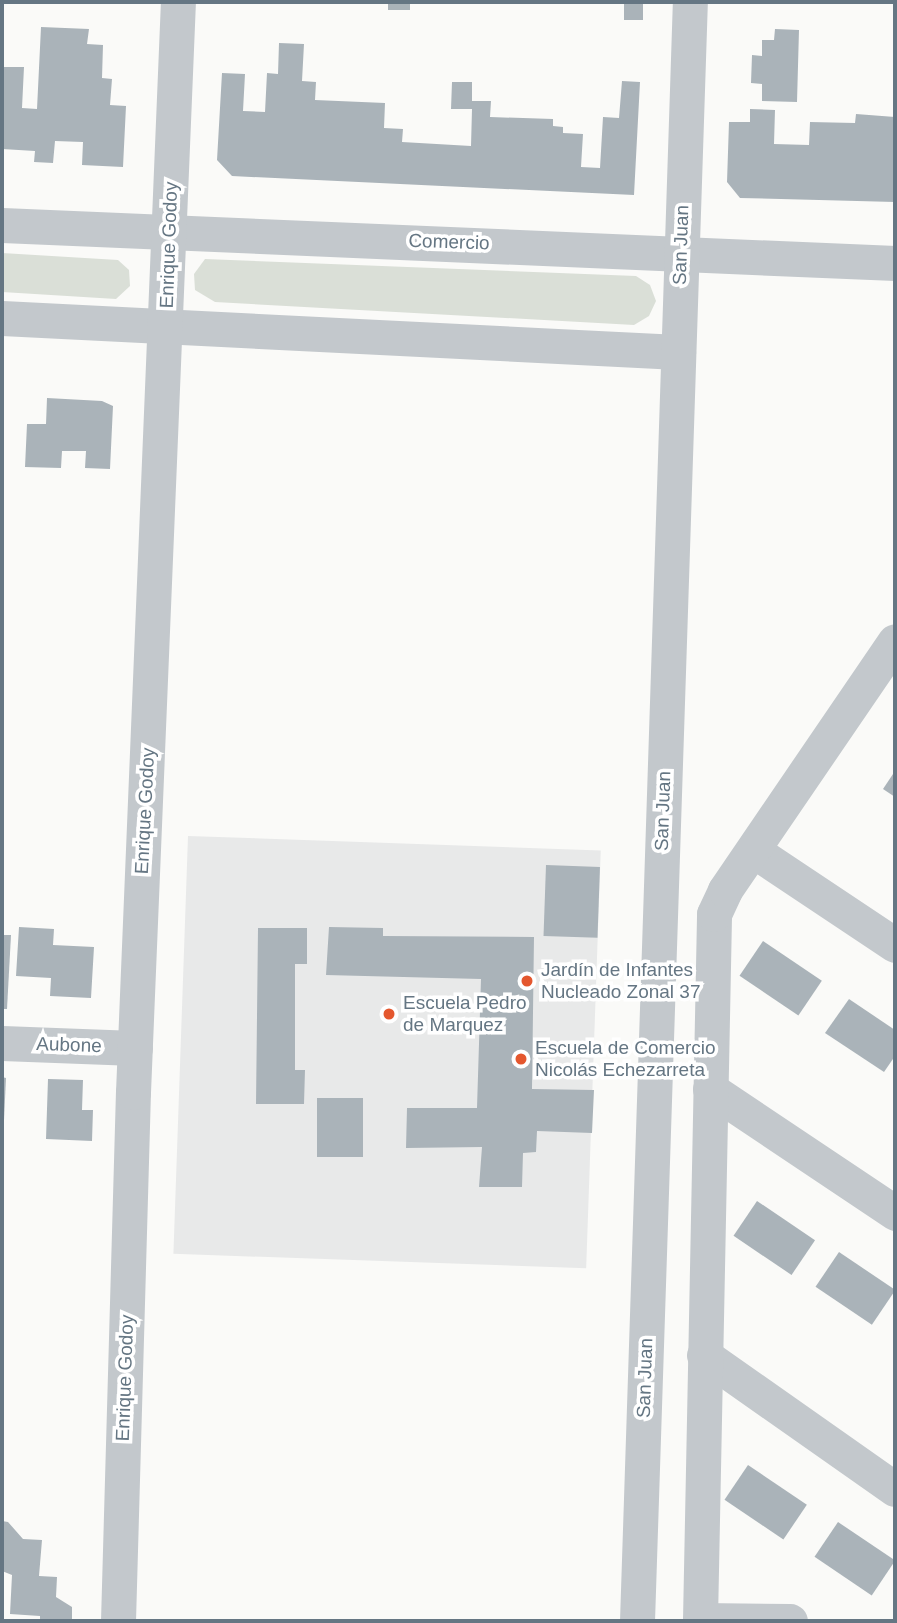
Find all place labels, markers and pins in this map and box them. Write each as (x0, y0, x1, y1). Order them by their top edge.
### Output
place label: Jardín de Infantes Nucleado Zonal 37 (541, 959, 700, 1003)
marker: Jardín de Infantes Nucleado Zonal 37 (519, 973, 535, 989)
place label: Escuela Pedro de Marquez (403, 992, 527, 1036)
marker: Escuela Pedro de Marquez (381, 1006, 397, 1022)
place label: Escuela de Comercio Nicolás Echezarreta (535, 1037, 716, 1081)
marker: Escuela de Comercio Nicolás Echezarreta (513, 1051, 529, 1067)

